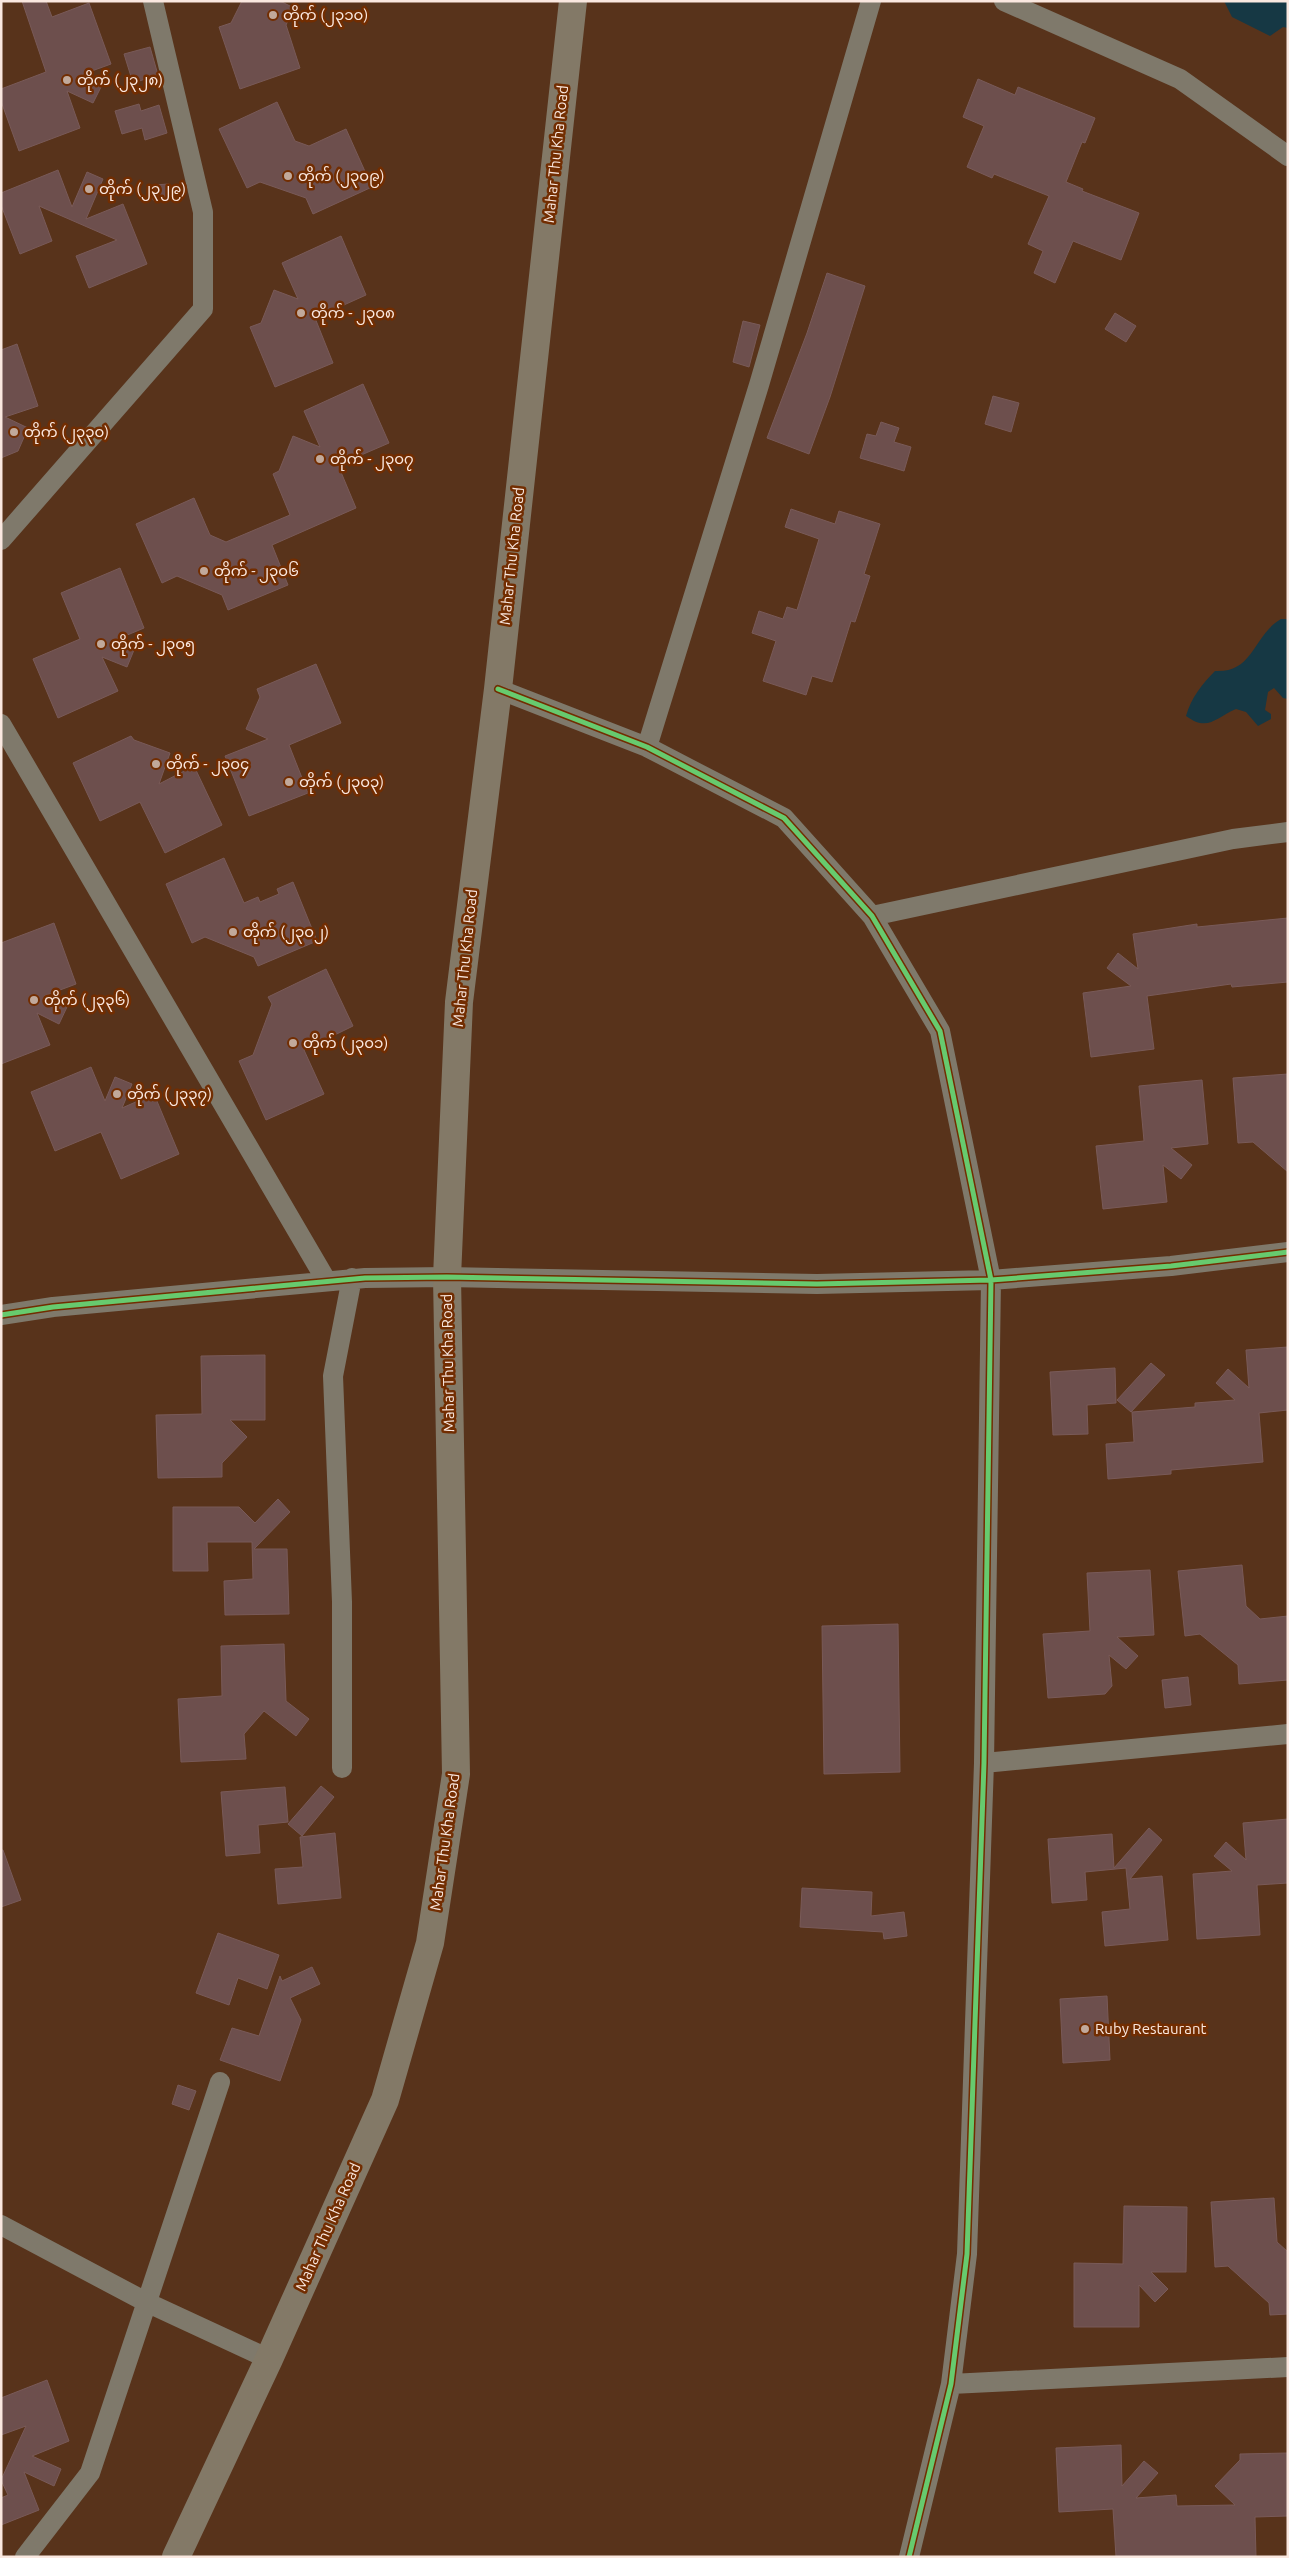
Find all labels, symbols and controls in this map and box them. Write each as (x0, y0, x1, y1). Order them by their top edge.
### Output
place label: တိုက် (၂၃၁၀) (283, 5, 368, 27)
marker: တိုက် (၂၃၁၀) (267, 9, 279, 21)
place label: တိုက် (၂၃၂၈) (77, 70, 163, 92)
marker: တိုက် (၂၃၂၈) (61, 74, 73, 86)
street label: Mahar Thu Kha Road (540, 84, 571, 224)
place label: တိုက် (၂၃၀၉) (298, 166, 385, 188)
marker: တိုက် (၂၃၀၉) (282, 170, 294, 182)
place label: တိုက် (၂၃၂၉) (99, 179, 186, 201)
marker: တိုက် (၂၃၂၉) (83, 183, 95, 195)
place label: တိုက် - ၂၃၀၈ (311, 303, 395, 325)
marker: တိုက် - ၂၃၀၈ (295, 307, 307, 319)
place label: တိုက် (၂၃၃၀) (24, 422, 109, 444)
marker: တိုက် (၂၃၃၀) (8, 426, 20, 438)
place label: တိုက် - ၂၃၀၇ (330, 449, 414, 471)
marker: တိုက် - ၂၃၀၇ (314, 453, 326, 465)
street label: Mahar Thu Kha Road (496, 486, 527, 626)
place label: တိုက် - ၂၃၀၆ (214, 561, 299, 583)
marker: တိုက် - ၂၃၀၆ (198, 565, 210, 577)
place label: တိုက် - ၂၃၀၅ (111, 634, 195, 656)
marker: တိုက် - ၂၃၀၅ (95, 638, 107, 650)
place label: တိုက် - ၂၃၀၄ (166, 754, 249, 776)
marker: တိုက် - ၂၃၀၄ (150, 758, 162, 770)
place label: တိုက် (၂၃၀၃) (299, 772, 384, 794)
marker: တိုက် (၂၃၀၃) (283, 776, 295, 788)
street label: Mahar Thu Kha Road (449, 888, 480, 1028)
place label: တိုက် (၂၃၀၂) (243, 922, 329, 944)
marker: တိုက် (၂၃၀၂) (227, 926, 239, 938)
place label: တိုက် (၂၃၃၆) (44, 990, 130, 1012)
marker: တိုက် (၂၃၃၆) (28, 994, 40, 1006)
place label: တိုက် (၂၃၀၁) (303, 1033, 388, 1055)
marker: တိုက် (၂၃၀၁) (287, 1037, 299, 1049)
place label: တိုက် (၂၃၃၇) (127, 1084, 212, 1106)
marker: တိုက် (၂၃၃၇) (111, 1088, 123, 1100)
street label: Mahar Thu Kha Road (438, 1294, 457, 1432)
street label: Mahar Thu Kha Road (426, 1772, 463, 1912)
place label: Ruby Restaurant (1095, 2020, 1207, 2037)
marker: Ruby Restaurant (1079, 2023, 1091, 2035)
street label: Mahar Thu Kha Road (292, 2160, 363, 2294)

